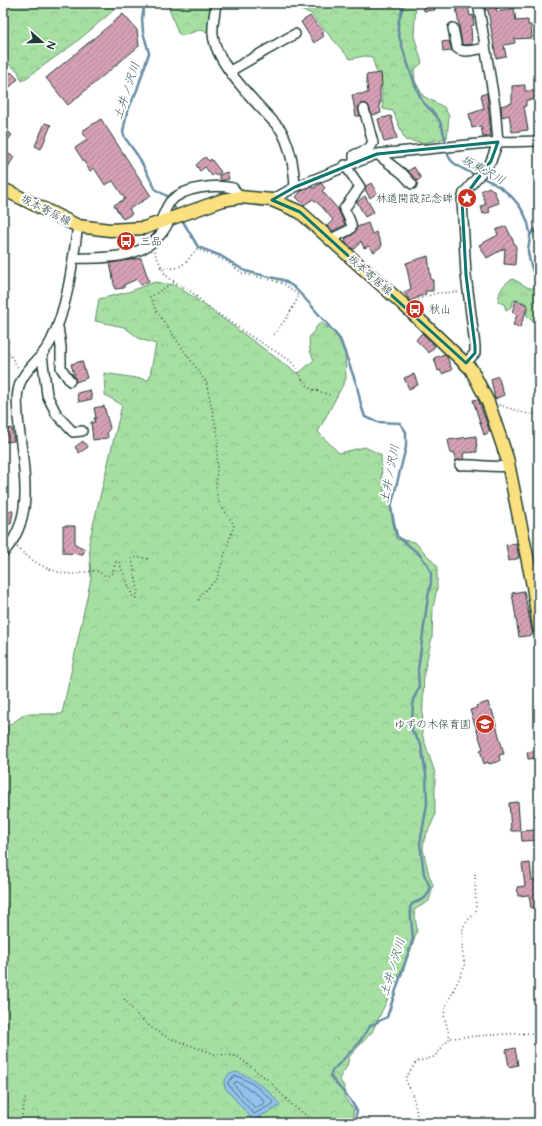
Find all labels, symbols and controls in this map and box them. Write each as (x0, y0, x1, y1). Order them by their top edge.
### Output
north arrow (22, 22, 62, 62)
text: N (43, 39, 59, 51)
water label: 土井ノ沢川 (110, 60, 144, 122)
water label: 坂東沢川 (458, 151, 508, 189)
place icon: 林道開設記念碑 (456, 187, 478, 209)
street label: 坂本寄居線 (18, 191, 74, 229)
place label: 林道開設記念碑 (376, 191, 453, 206)
bus stop icon: 三品 (115, 230, 137, 252)
place label: 三品 (140, 234, 162, 249)
street label: 坂本寄居線 (344, 251, 396, 299)
bus stop icon: 秋山 (404, 298, 426, 320)
place label: 秋山 (429, 302, 451, 317)
water label: 土井ノ沢川 (376, 443, 404, 505)
school or university icon: ゆずの木保育園 (474, 713, 496, 735)
place label: ゆずの木保育園 (394, 717, 471, 732)
water label: 土井ノ沢川 (376, 936, 410, 998)

